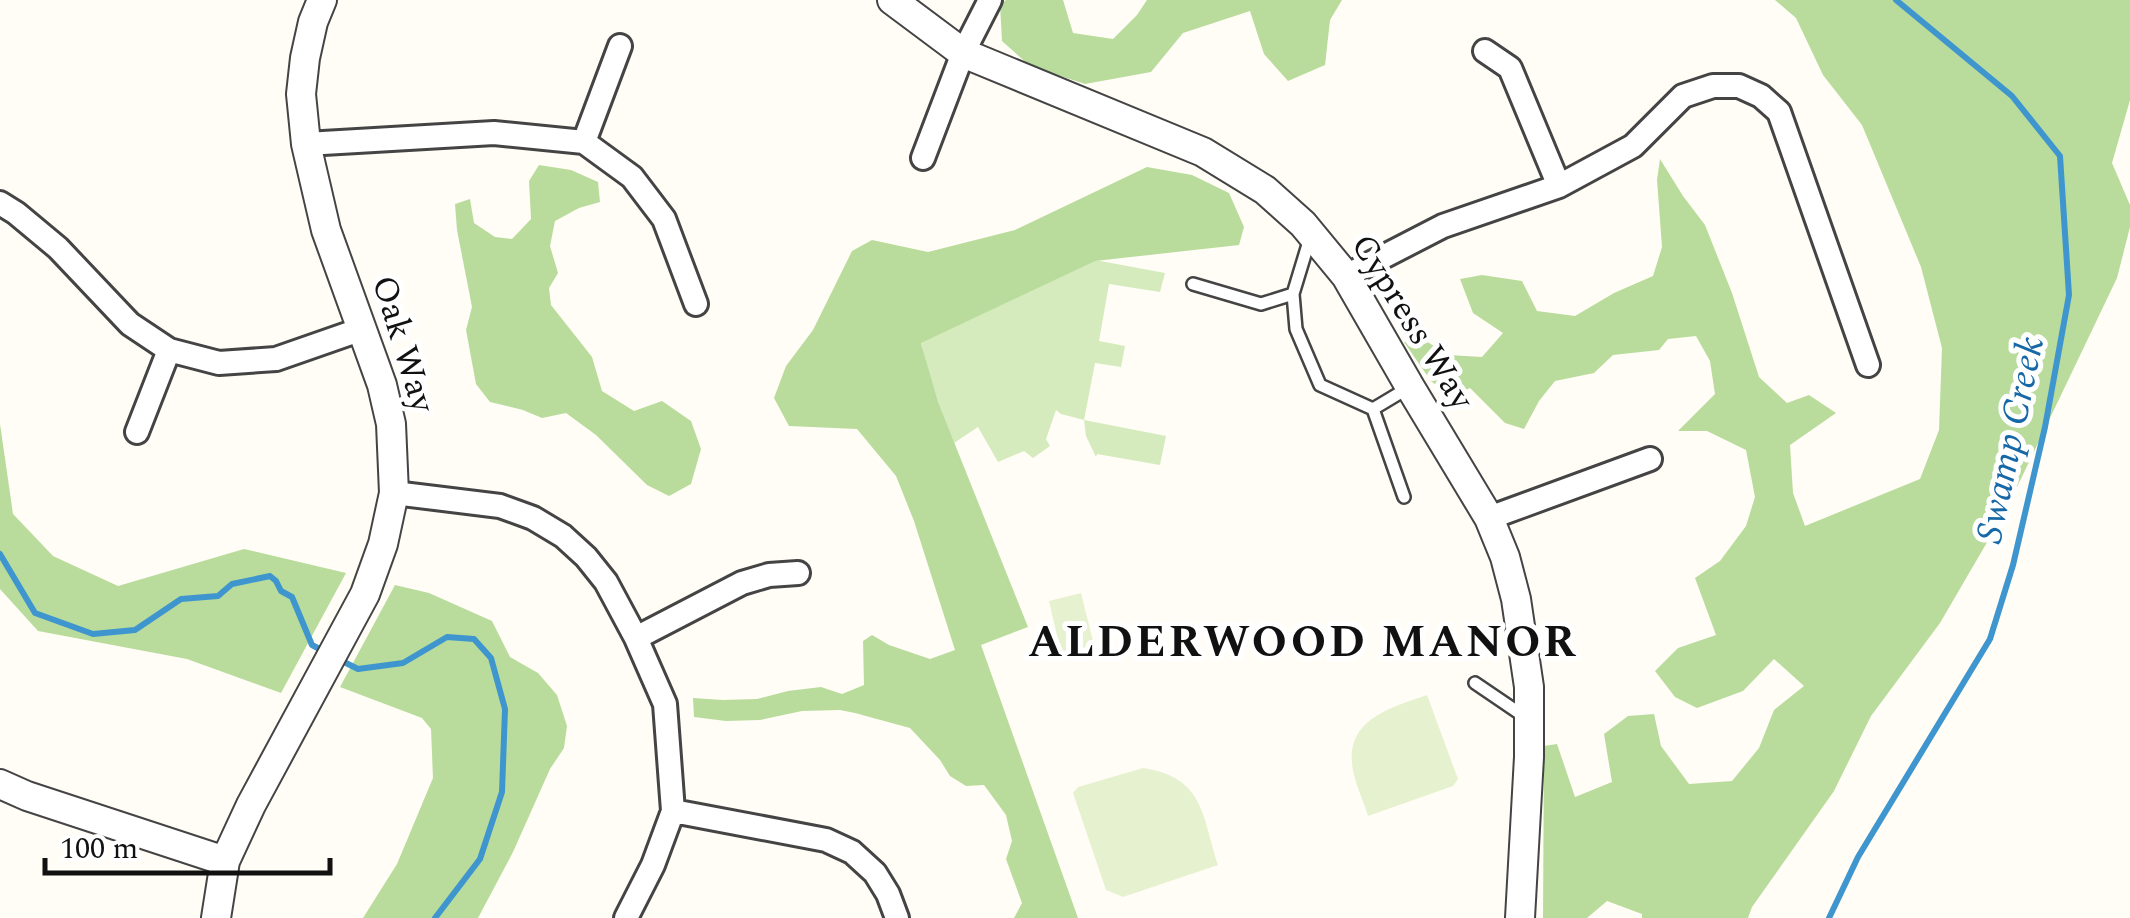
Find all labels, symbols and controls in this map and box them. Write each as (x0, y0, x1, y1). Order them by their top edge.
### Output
street label: Cypress Way (1337, 224, 1488, 421)
street label: Oak Way (357, 269, 449, 420)
water label: Swamp Creek (1961, 331, 2061, 549)
district label: ALDERWOOD MANOR (1028, 608, 1578, 677)
scale bar (45, 813, 330, 875)
text: 100 m (60, 826, 138, 872)

